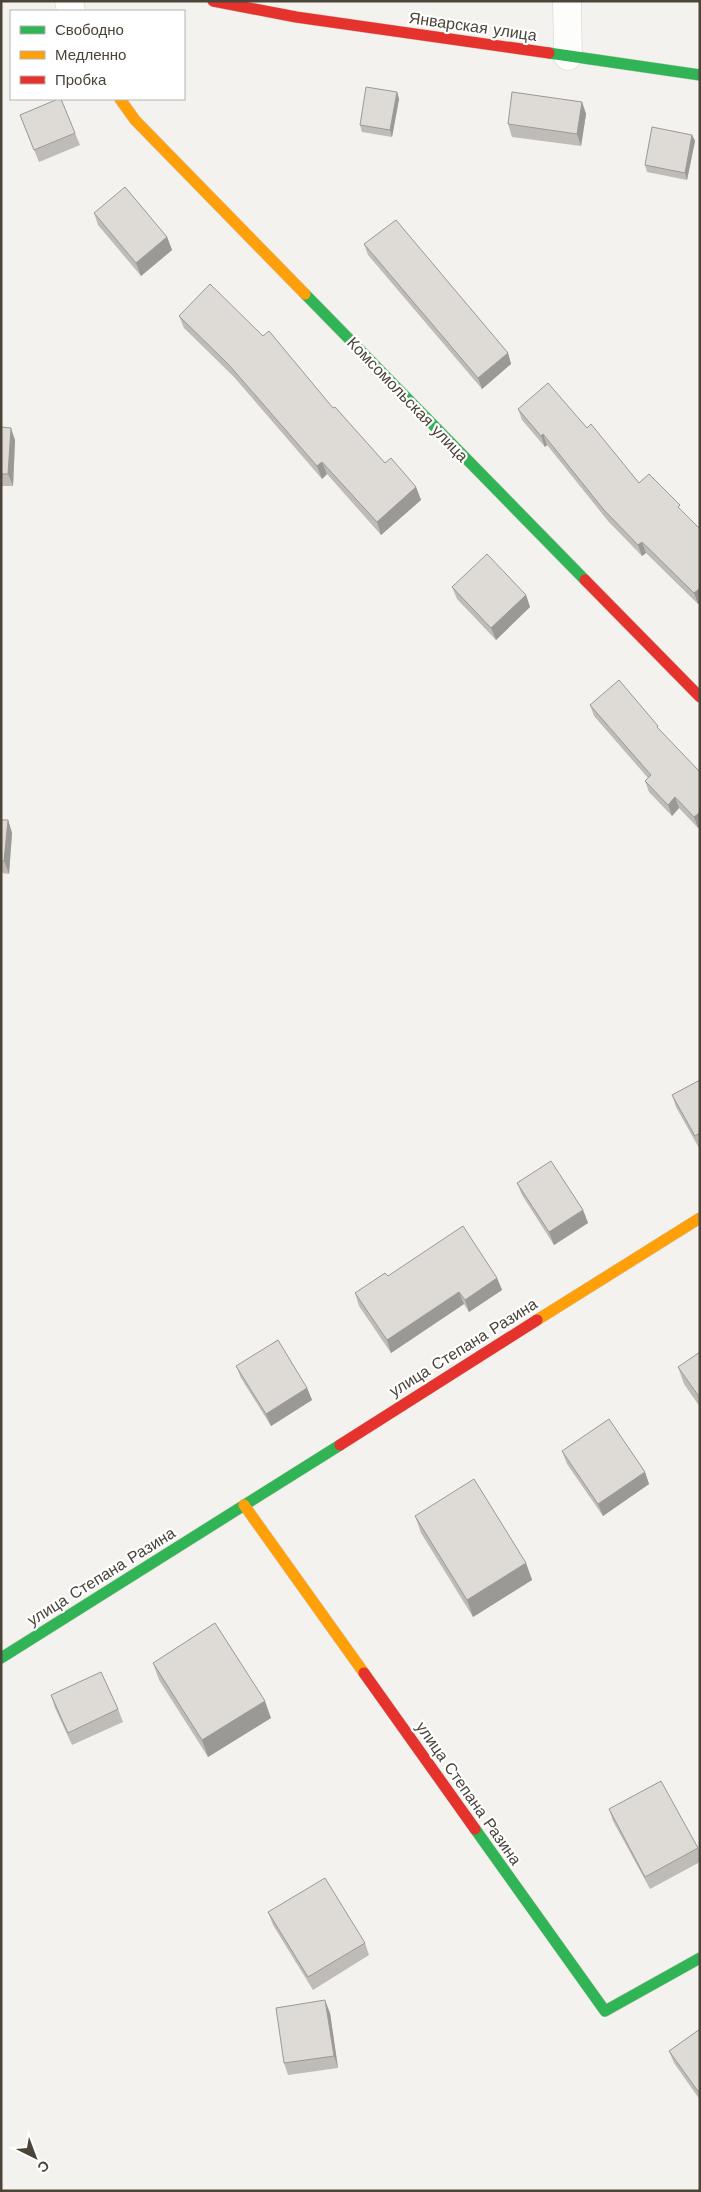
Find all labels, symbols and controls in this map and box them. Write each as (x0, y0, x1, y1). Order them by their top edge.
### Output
street label: Январская улица (408, 8, 538, 45)
legend (10, 10, 185, 100)
text: Свободно (55, 21, 124, 39)
text: Медленно (55, 46, 126, 64)
text: Пробка (55, 71, 107, 89)
street label: Комсомольская улица (343, 333, 472, 466)
street label: улица Степана Разина (386, 1294, 541, 1401)
street label: улица Степана Разина (24, 1523, 179, 1630)
street label: улица Степана Разина (412, 1718, 525, 1869)
north arrow (10, 2132, 60, 2182)
text: С (35, 2157, 53, 2176)

